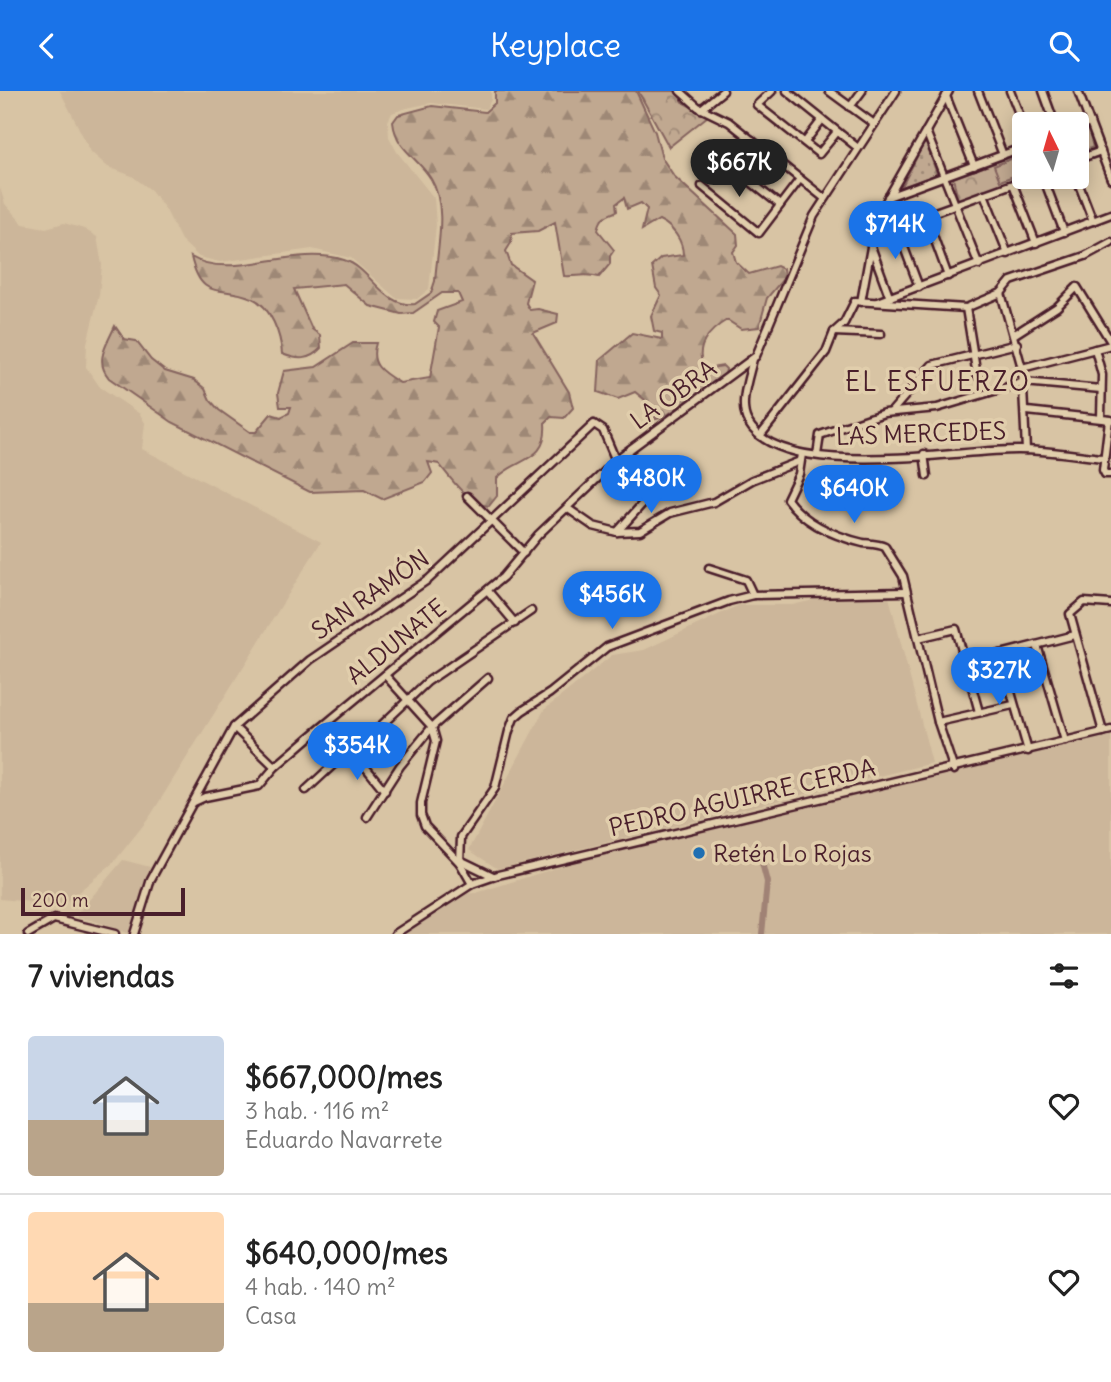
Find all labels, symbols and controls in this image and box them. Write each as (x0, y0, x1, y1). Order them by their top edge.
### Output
text: Keyplace (490, 25, 621, 66)
icon: back (28, 27, 66, 65)
icon: search (1045, 27, 1083, 65)
north arrow (1012, 112, 1088, 189)
map controls (1012, 112, 1089, 189)
pin: $667K (690, 139, 788, 199)
text: $667K (707, 147, 771, 176)
pin: $714K (846, 201, 944, 261)
text: $714K (865, 209, 925, 238)
street label: LA OBRA (624, 353, 722, 435)
district label: EL ESFUERZO (845, 365, 1031, 398)
street label: LAS MERCEDES (835, 415, 1007, 451)
pin: $480K (602, 455, 700, 515)
text: $480K (617, 463, 685, 492)
pin: $640K (805, 465, 903, 525)
text: $640K (820, 473, 888, 502)
street label: SAN RAMÓN (306, 543, 434, 645)
pin: $456K (563, 571, 661, 631)
text: $456K (579, 579, 645, 608)
street label: ALDUNATE (340, 592, 452, 690)
pin: $327K (950, 647, 1048, 707)
text: $327K (967, 655, 1031, 684)
pin: $354K (308, 723, 406, 782)
text: $354K (324, 730, 390, 759)
street label: PEDRO AGUIRRE CERDA (606, 752, 878, 842)
place label: Retén Lo Rojas (713, 838, 872, 868)
marker: Retén Lo Rojas (691, 845, 707, 861)
scale bar (21, 885, 186, 917)
text: 200 m (32, 888, 89, 912)
text: 7 viviendas (28, 957, 174, 995)
icon: filters (1045, 957, 1083, 995)
text: $667,000/mes (245, 1058, 443, 1096)
icon: home (84, 1064, 168, 1148)
icon: heart (1045, 1087, 1083, 1125)
text: 3 hab. · 116 m² (245, 1096, 389, 1125)
text: Eduardo Navarrete (245, 1125, 443, 1154)
text: $640,000/mes (245, 1234, 448, 1272)
icon: home (84, 1240, 168, 1324)
icon: heart (1045, 1263, 1083, 1301)
text: 4 hab. · 140 m² (245, 1272, 396, 1301)
text: Casa (245, 1301, 297, 1330)

